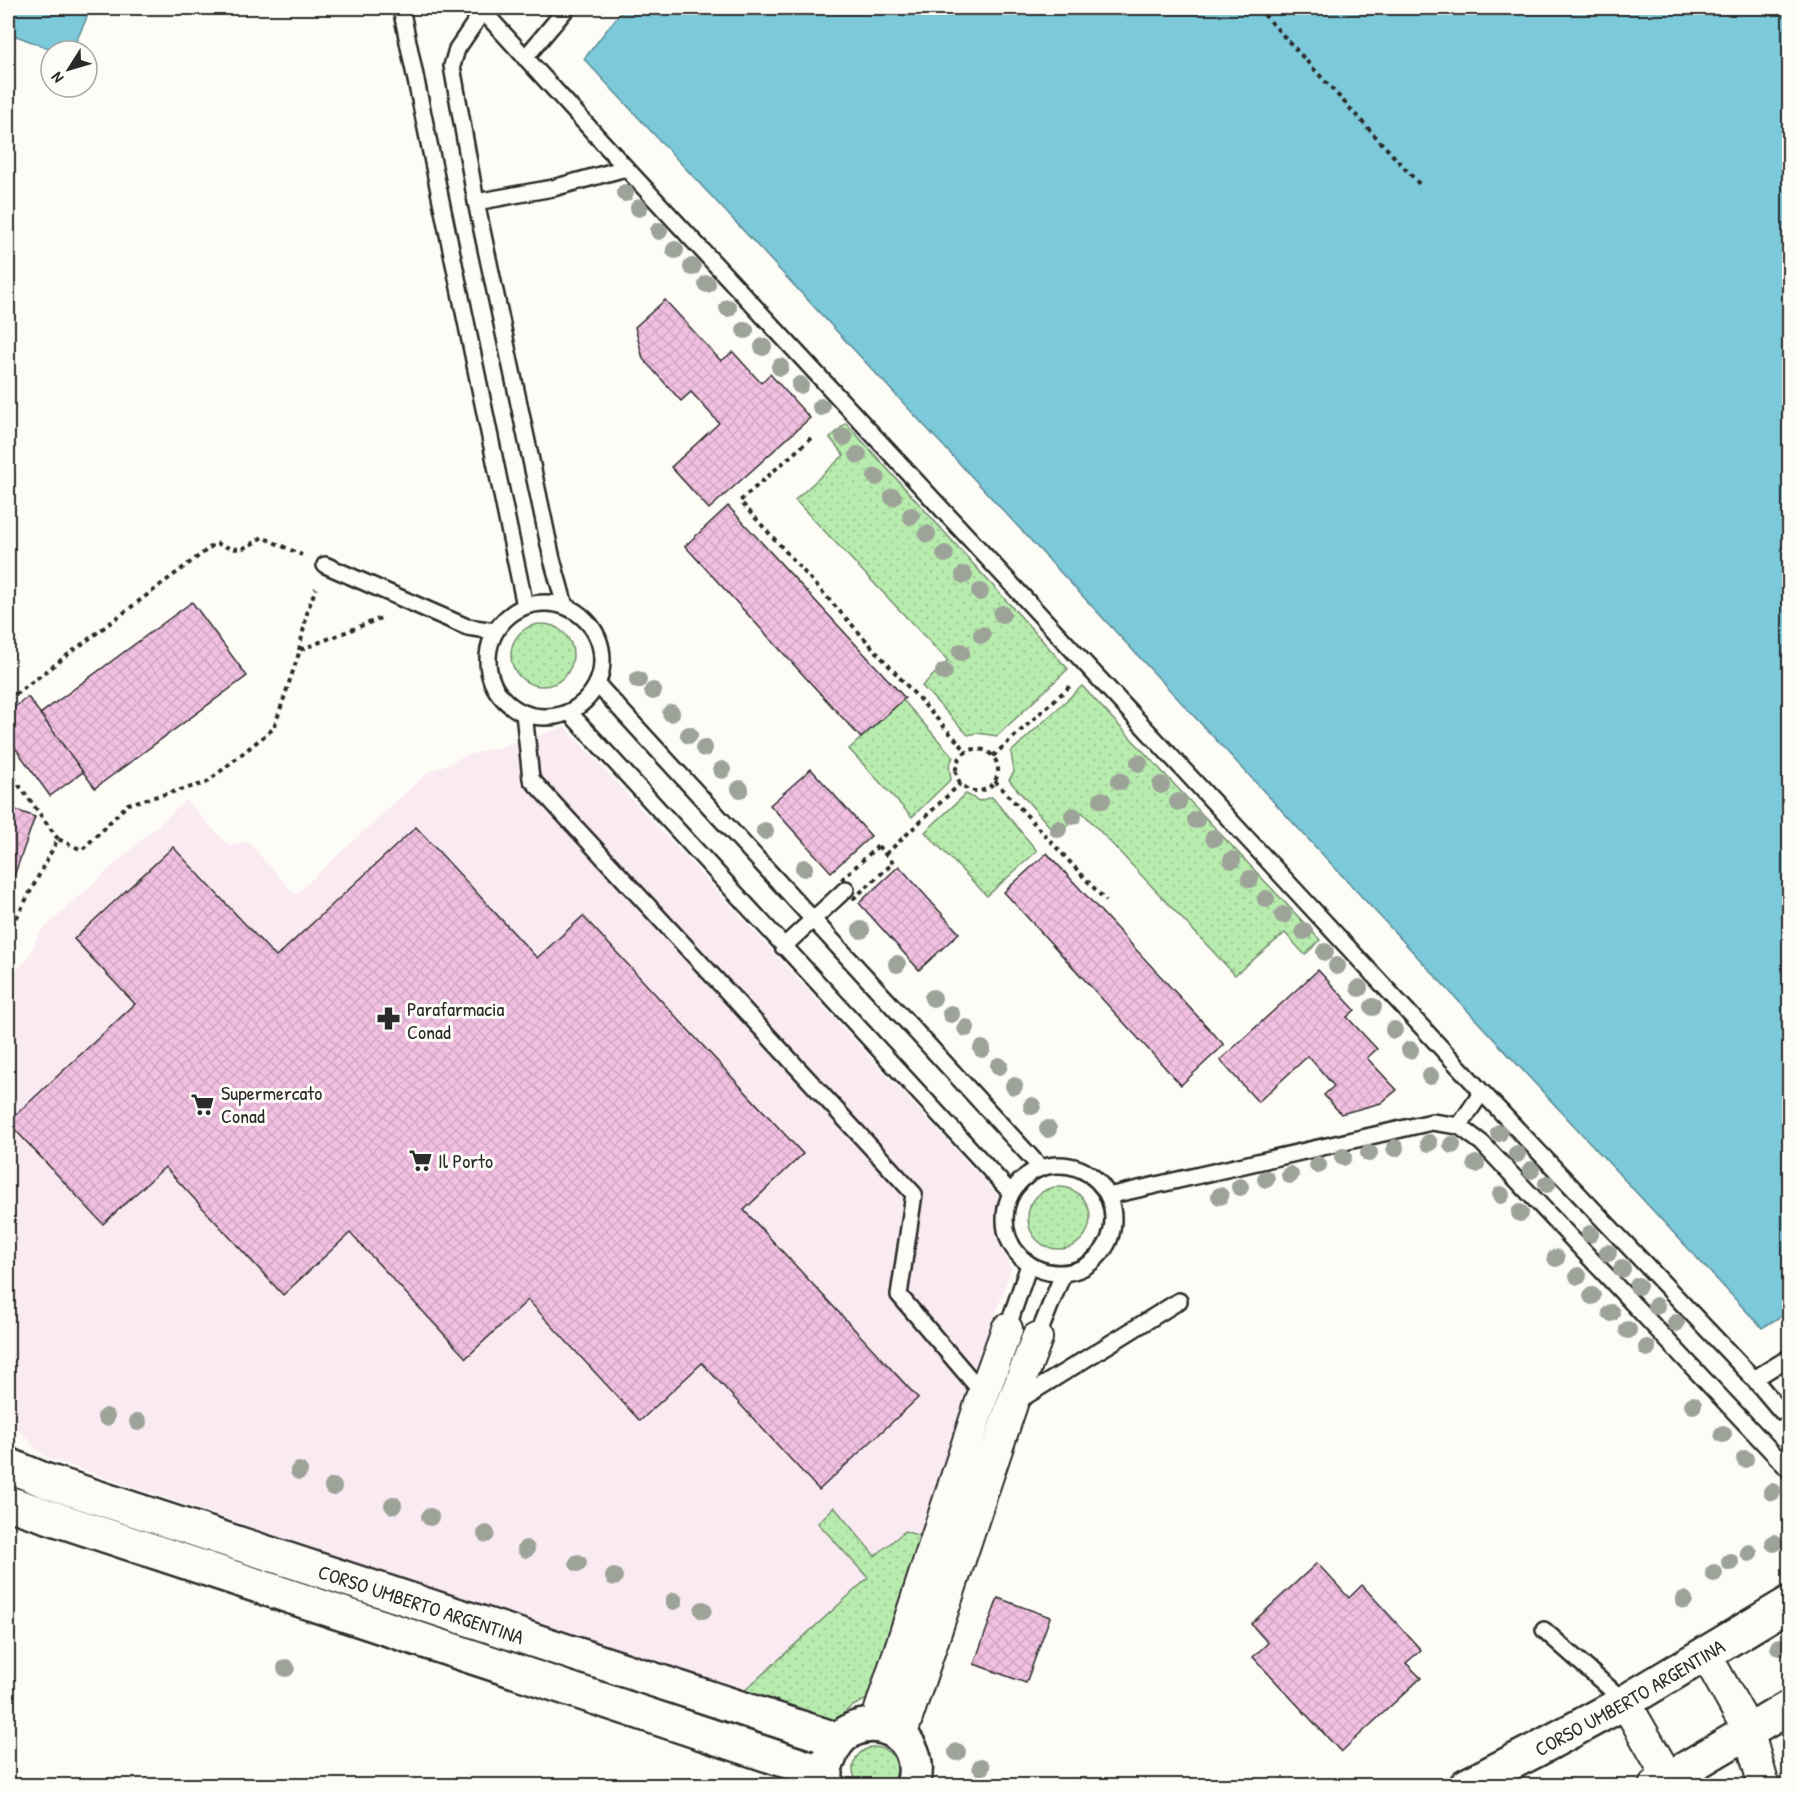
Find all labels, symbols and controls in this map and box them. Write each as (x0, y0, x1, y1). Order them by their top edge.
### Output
north arrow (39, 39, 99, 99)
text: N (45, 68, 68, 88)
place label: Parafarmacia Conad (407, 995, 504, 1045)
pharmacy icon: Parafarmacia Conad (376, 1006, 402, 1032)
place label: Supermercato Conad (221, 1079, 322, 1129)
supermarket icon: Supermercato Conad (190, 1091, 216, 1117)
supermarket icon: Il Porto (407, 1147, 433, 1173)
place label: Il Porto (438, 1147, 493, 1174)
street label: CORSO UMBERTO ARGENTINA (315, 1557, 528, 1650)
street label: CORSO UMBERTO ARGENTINA (1530, 1632, 1729, 1762)

